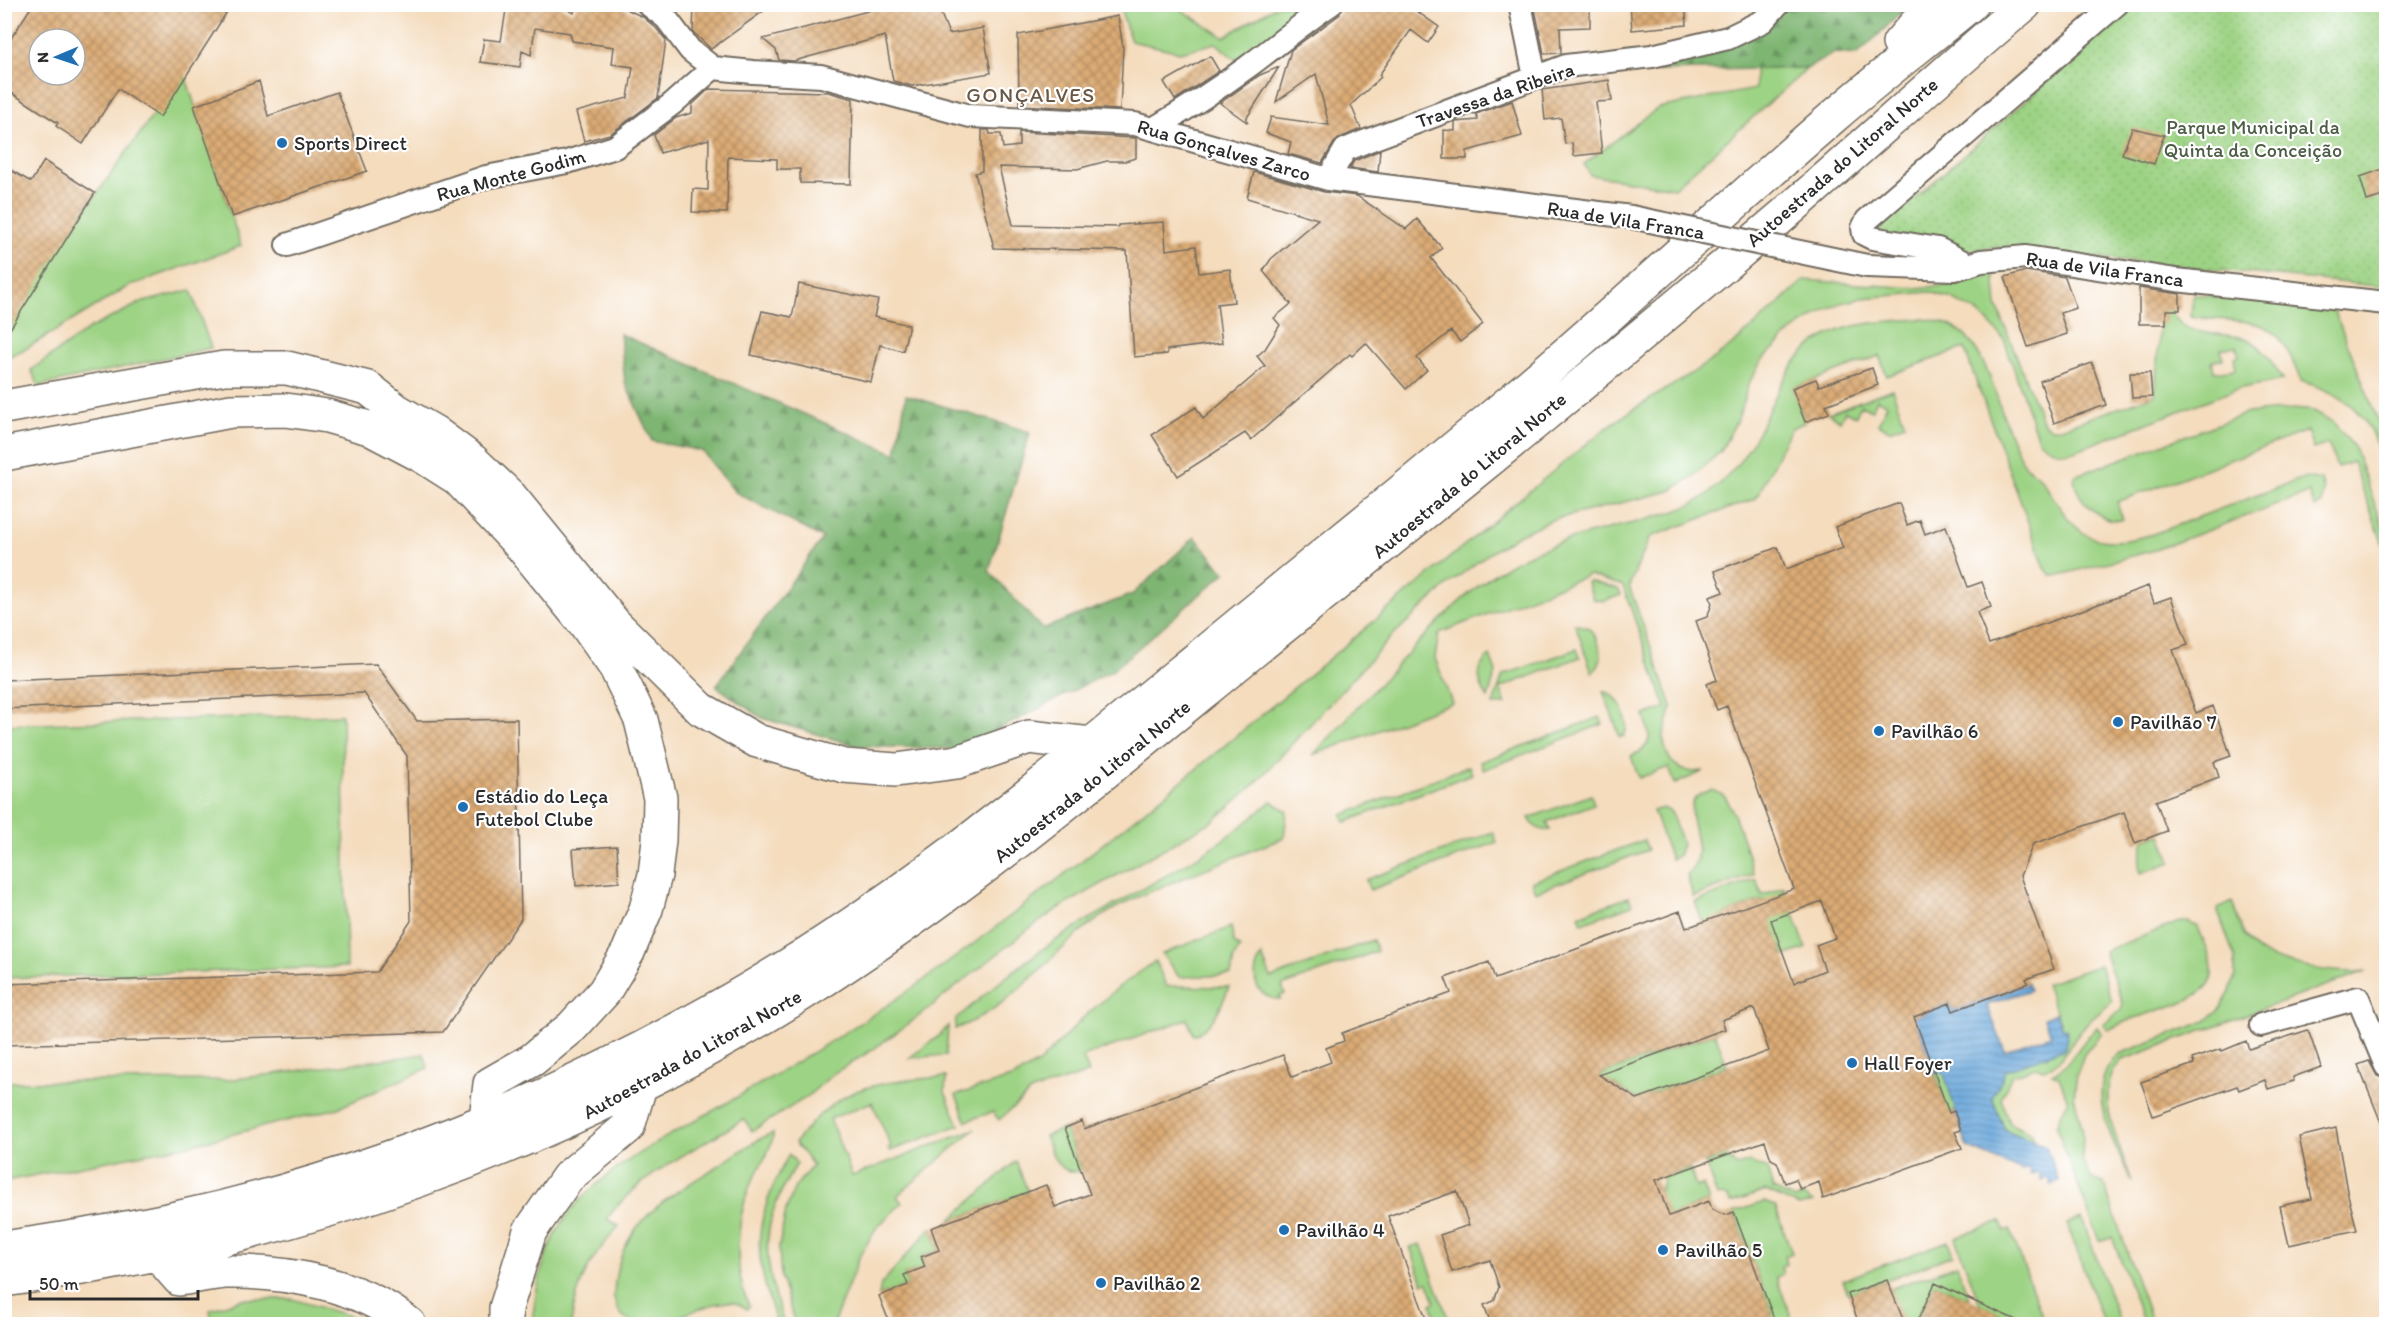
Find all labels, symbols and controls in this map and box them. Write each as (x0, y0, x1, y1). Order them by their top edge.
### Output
north arrow (27, 27, 87, 87)
text: N (33, 52, 52, 63)
street label: Travessa da Ribeira (1413, 57, 1577, 133)
street label: Autoestrada do Litoral Norte (1741, 72, 1943, 252)
district label: GONÇALVES (966, 82, 1096, 107)
street label: Rua Gonçalves Zarco (1135, 114, 1313, 186)
park label: Parque Municipal da Quinta da Conceição (2164, 115, 2342, 162)
place label: Sports Direct (294, 131, 407, 155)
marker: Sports Direct (275, 136, 289, 150)
street label: Rua Monte Godim (434, 144, 588, 206)
street label: Rua de Vila Franca (1546, 196, 1707, 244)
street label: Rua de Vila Franca (2025, 246, 2186, 292)
street label: Autoestrada do Litoral Norte (1367, 387, 1571, 563)
street label: Autoestrada do Litoral Norte (989, 694, 1195, 868)
place label: Pavilhão 7 (2130, 710, 2217, 734)
marker: Pavilhão 7 (2111, 715, 2125, 729)
place label: Pavilhão 6 (1891, 719, 1978, 743)
marker: Pavilhão 6 (1872, 724, 1886, 738)
place label: Estádio do Leça Futebol Clube (475, 784, 608, 831)
marker: Estádio do Leça Futebol Clube (456, 800, 470, 814)
street label: Autoestrada do Litoral Norte (579, 984, 805, 1124)
place label: Hall Foyer (1864, 1051, 1952, 1075)
marker: Hall Foyer (1845, 1056, 1859, 1070)
place label: Pavilhão 4 (1296, 1218, 1385, 1242)
marker: Pavilhão 4 (1277, 1223, 1291, 1237)
place label: Pavilhão 5 (1675, 1238, 1762, 1262)
marker: Pavilhão 5 (1656, 1243, 1670, 1257)
scale bar (30, 1263, 198, 1301)
place label: Pavilhão 2 (1113, 1271, 1201, 1295)
text: 50 m (39, 1273, 79, 1295)
marker: Pavilhão 2 (1094, 1276, 1108, 1290)

